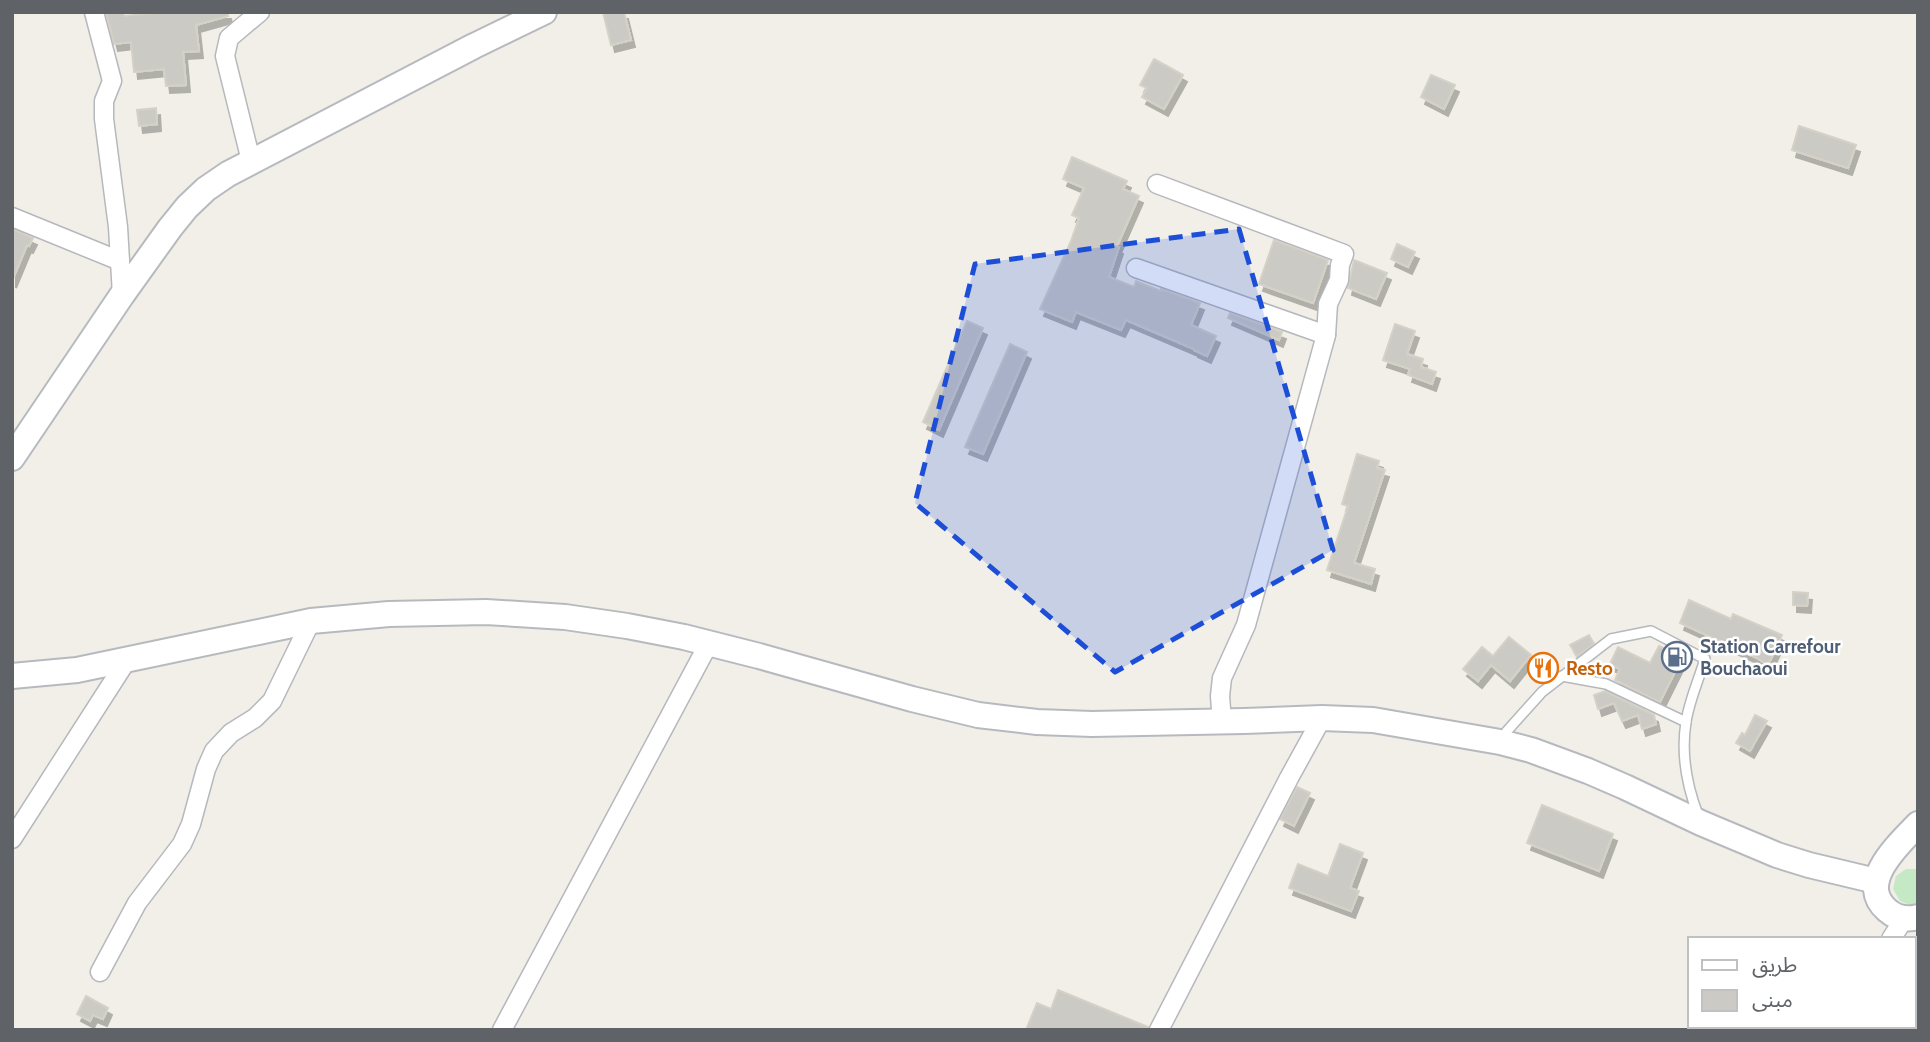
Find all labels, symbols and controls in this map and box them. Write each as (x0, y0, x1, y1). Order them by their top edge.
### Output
place label: Station Carrefour Bouchaoui (1700, 635, 1841, 680)
fuel station icon: Station Carrefour Bouchaoui (1660, 640, 1694, 674)
restaurant icon: Resto (1526, 651, 1560, 685)
place label: Resto (1566, 657, 1613, 680)
legend (1688, 937, 1916, 1028)
text: طريق (1752, 952, 1797, 978)
text: مبنى (1752, 987, 1793, 1012)

